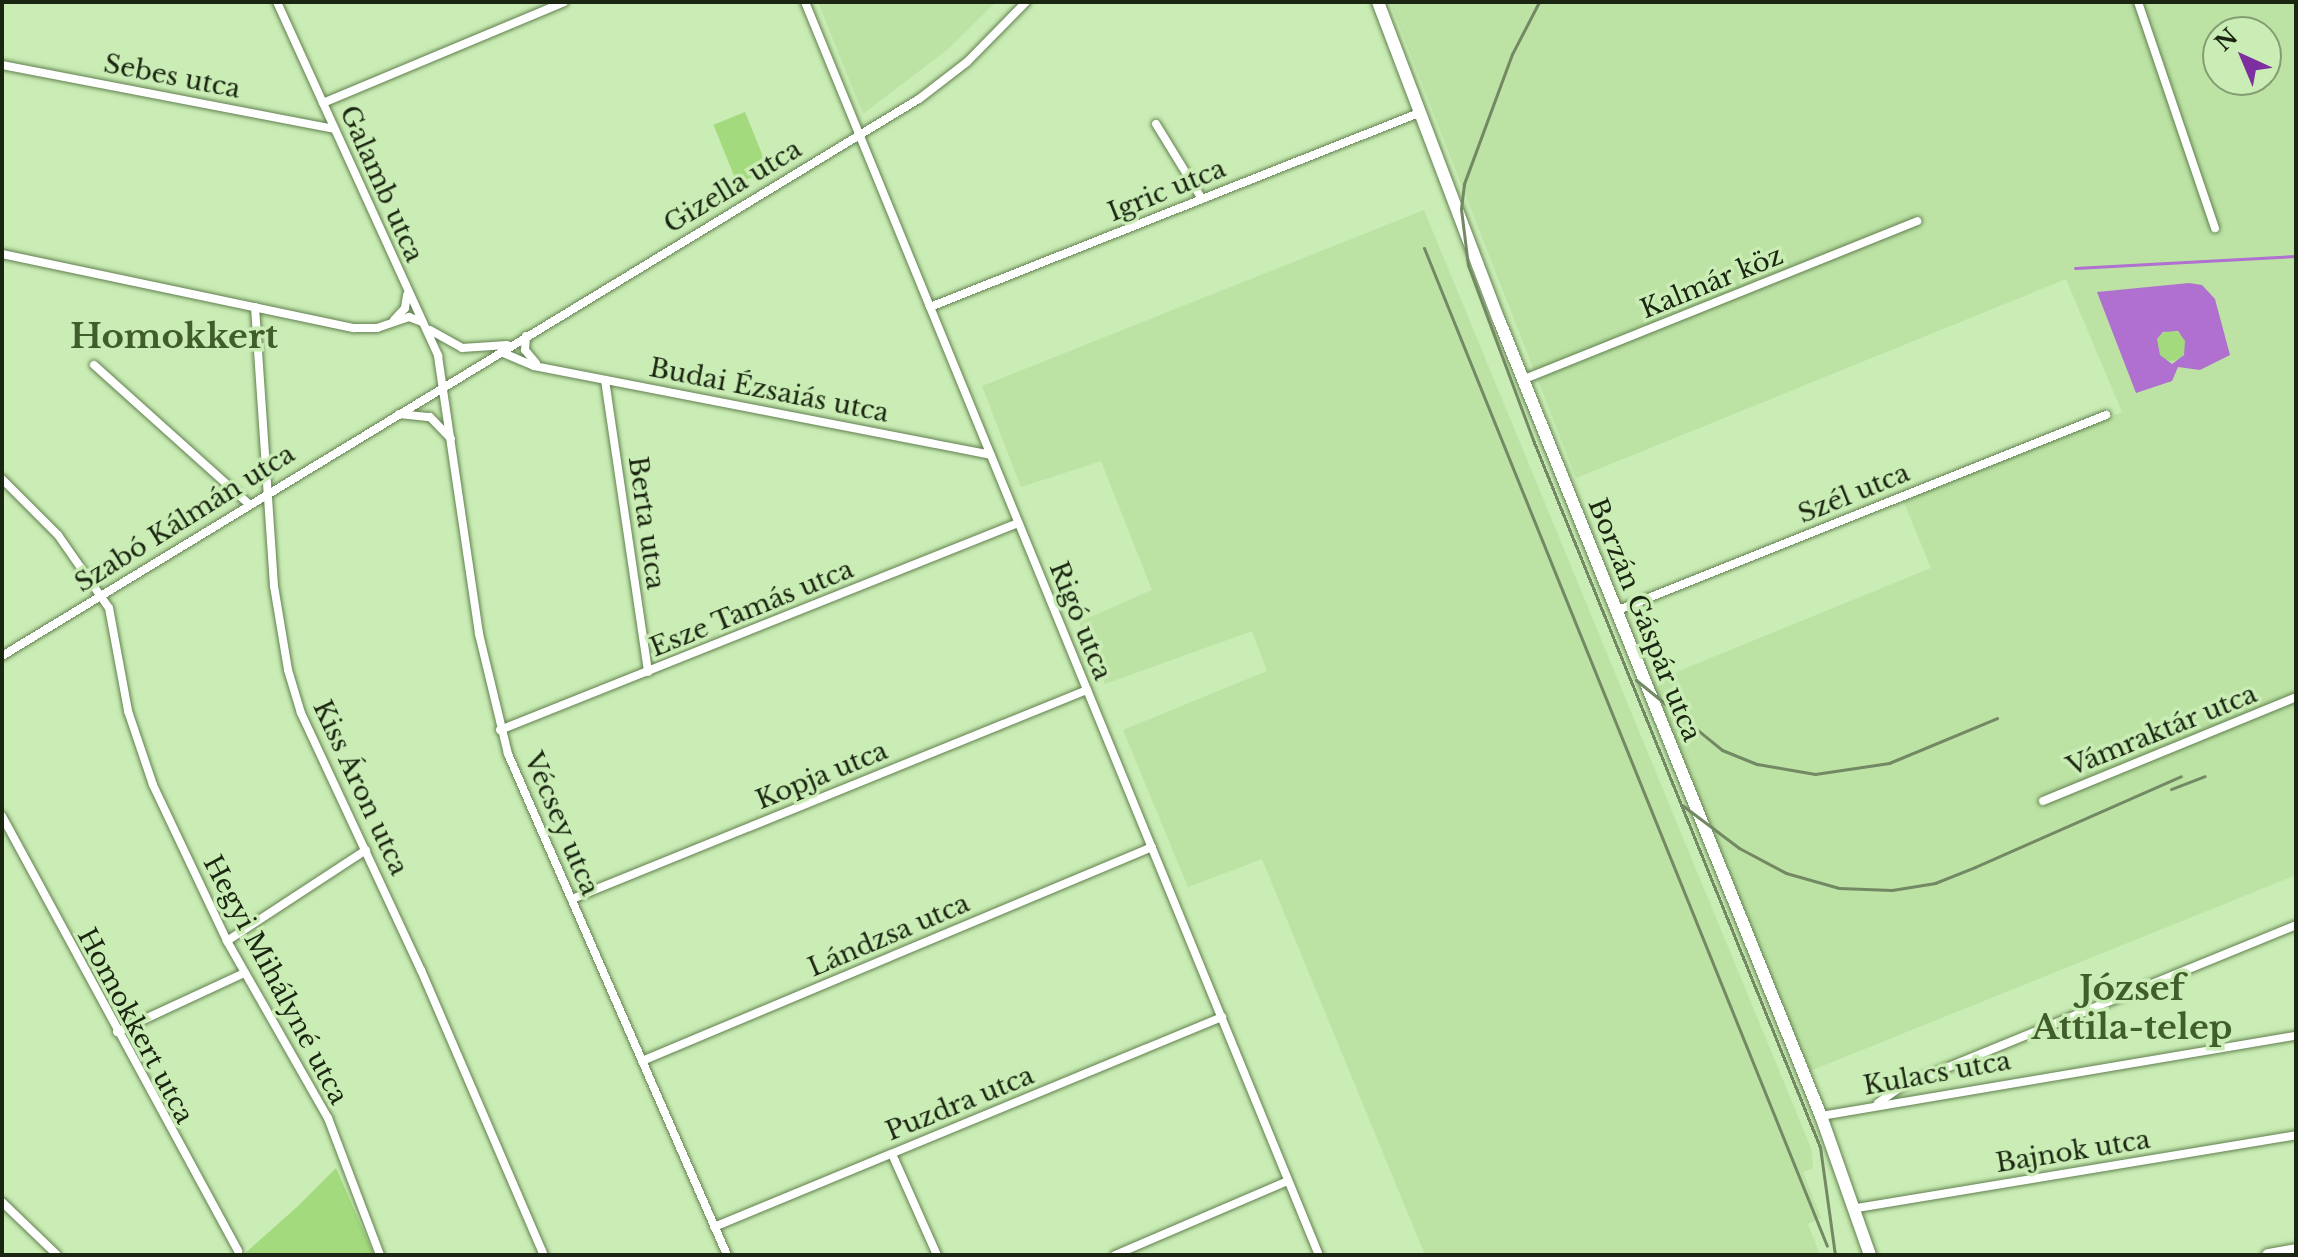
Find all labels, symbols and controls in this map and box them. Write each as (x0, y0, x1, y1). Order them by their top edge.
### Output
north arrow (2202, 16, 2282, 96)
text: N (2210, 23, 2243, 57)
street label: Sebes utca (101, 48, 243, 106)
street label: Galamb utca (333, 101, 429, 267)
street label: Gizella utca (658, 134, 808, 240)
street label: Igric utca (1104, 153, 1230, 229)
street label: Kalmár köz (1636, 240, 1788, 326)
district label: Homokkert (70, 317, 278, 357)
street label: Budai Ézsaiás utca (647, 352, 891, 430)
street label: Szabó Kálmán utca (69, 439, 301, 599)
street label: Berta utca (621, 454, 671, 592)
street label: Szél utca (1794, 458, 1914, 530)
street label: Borzán Gáspár utca (1581, 494, 1707, 746)
street label: Esze Tamás utca (645, 554, 859, 664)
street label: Rigó utca (1042, 557, 1118, 685)
street label: Vámraktár utca (2062, 679, 2262, 783)
street label: Kiss Áron utca (306, 695, 414, 881)
street label: Kopja utca (751, 735, 893, 817)
street label: Vécsey utca (517, 747, 605, 901)
street label: Hegyi Mihályné utca (196, 850, 354, 1110)
street label: Lándzsa utca (804, 888, 974, 984)
street label: Homokkert utca (70, 923, 200, 1129)
district label: József Attila-telep (2031, 968, 2233, 1048)
street label: Kulacs utca (1861, 1046, 2013, 1102)
street label: Puzdra utca (881, 1060, 1039, 1148)
street label: Bajnok utca (1993, 1124, 2153, 1180)

